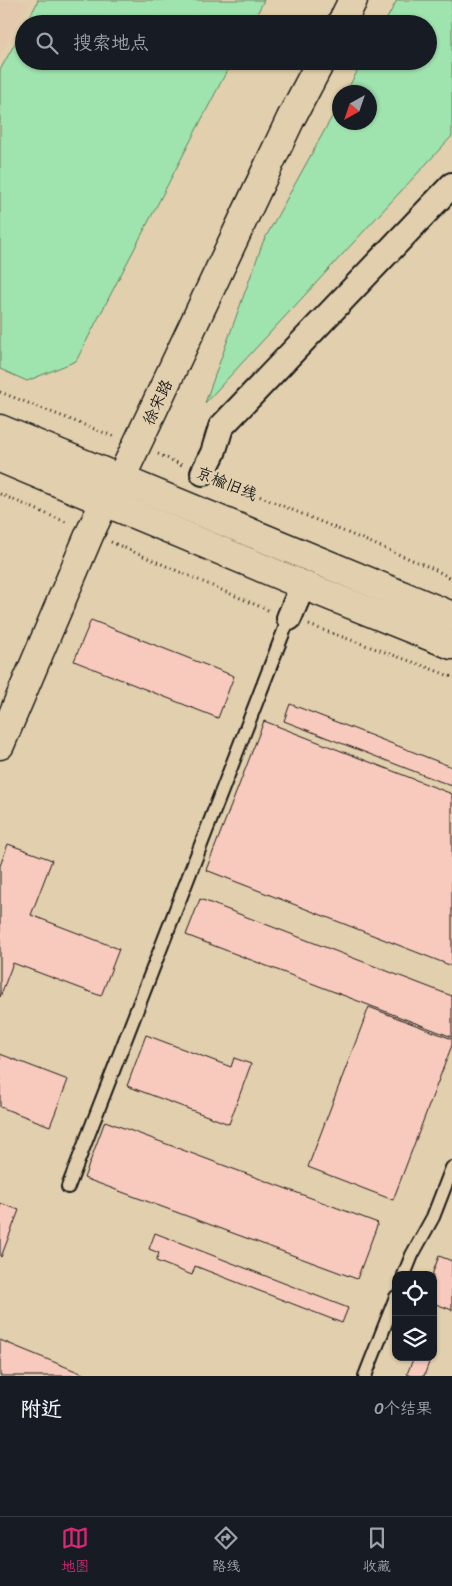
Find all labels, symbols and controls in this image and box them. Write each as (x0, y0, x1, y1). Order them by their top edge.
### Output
search box (15, 15, 437, 70)
text: 搜索地点 (73, 26, 149, 59)
icon: search (33, 29, 61, 57)
north arrow (332, 85, 377, 130)
street label: 徐宋路 (134, 374, 181, 430)
street label: 京榆旧线 (192, 458, 262, 509)
map controls (392, 1271, 437, 1361)
button: locate (392, 1271, 437, 1316)
button: layers (392, 1316, 437, 1361)
text: 附近 (20, 1390, 62, 1428)
text: 0个结果 (374, 1394, 432, 1423)
tab: 地图 (61, 1524, 89, 1579)
tab: 路线 (212, 1524, 240, 1579)
tab: 收藏 (363, 1524, 391, 1579)

